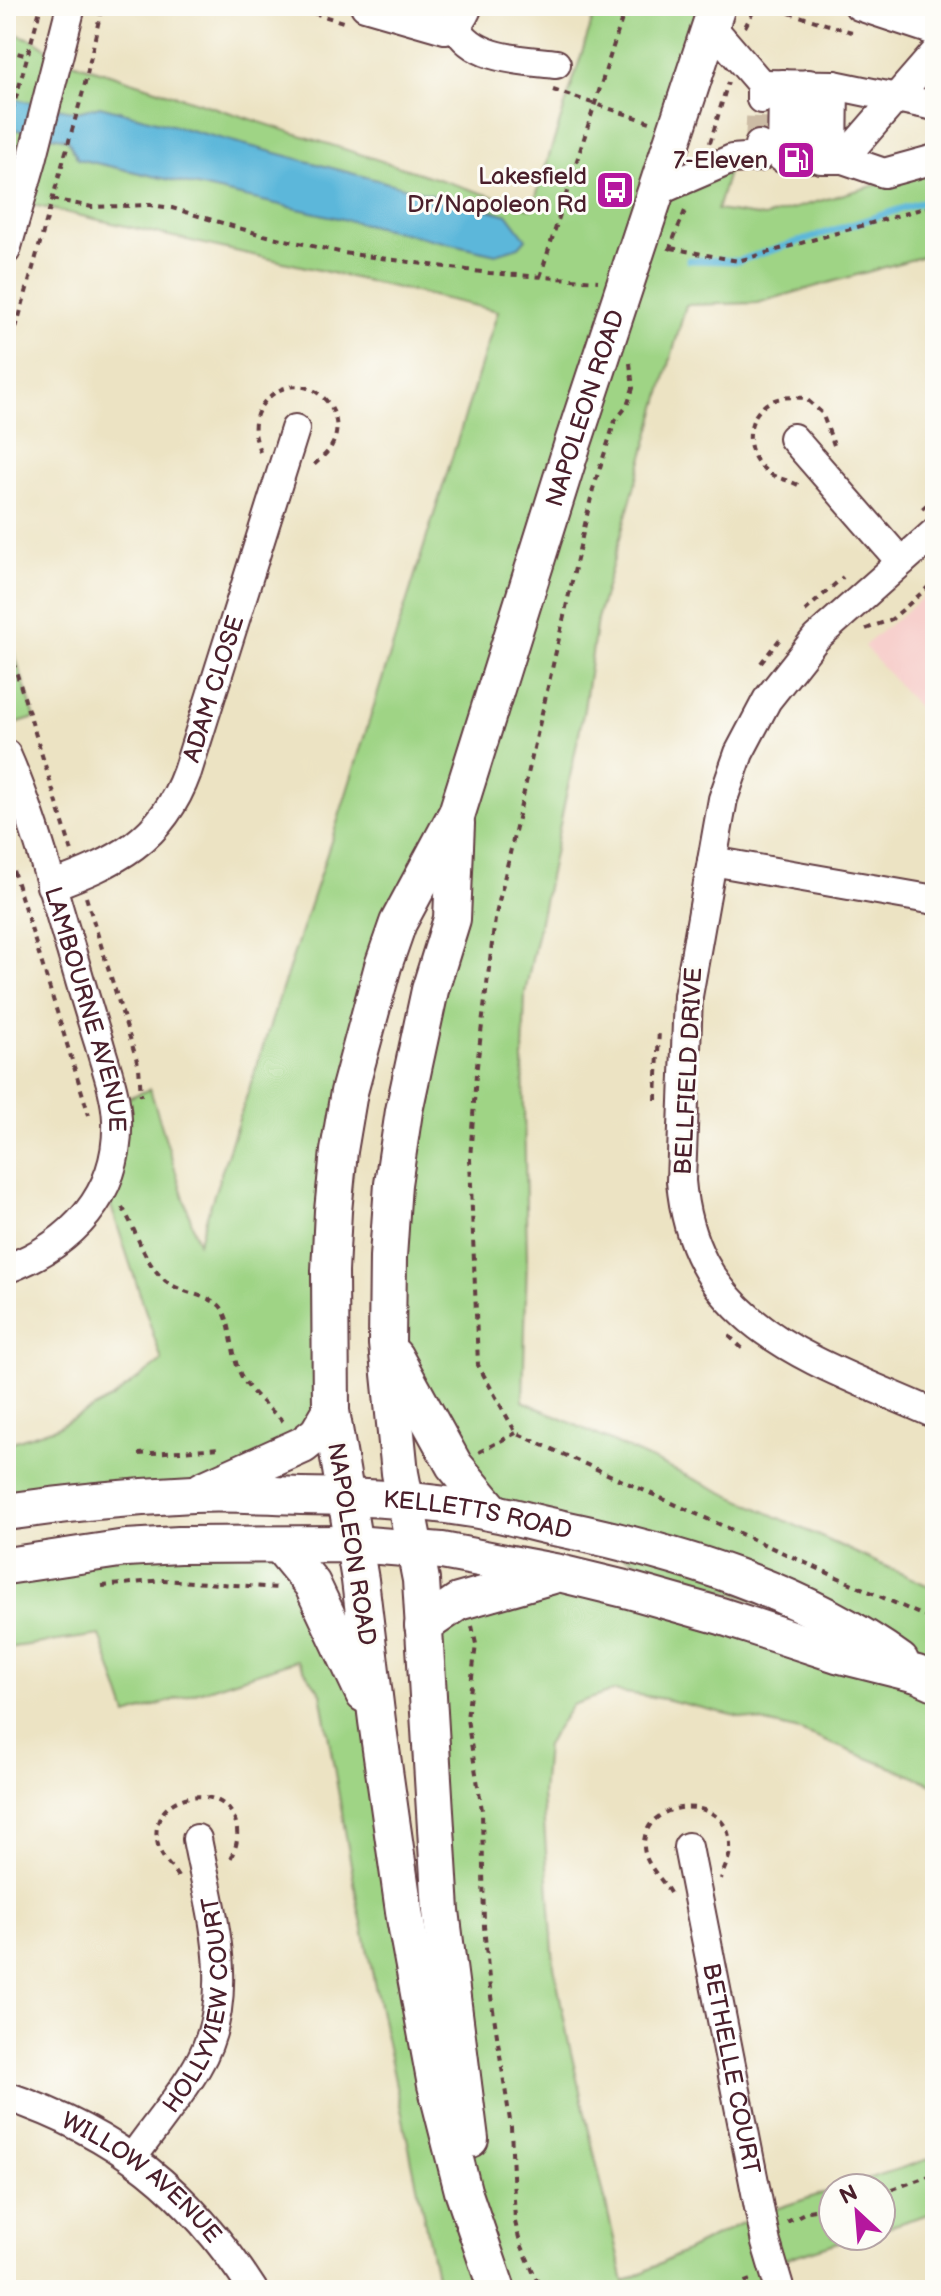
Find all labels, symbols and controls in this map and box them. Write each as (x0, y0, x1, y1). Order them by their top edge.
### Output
fuel station icon: 7-Eleven (775, 139, 817, 181)
place label: 7-Eleven (673, 146, 768, 175)
place label: Lakesfield Dr/Napoleon Rd (407, 162, 587, 219)
bus stop icon: Lakesfield Dr/Napoleon Rd (594, 169, 636, 211)
street label: NAPOLEON ROAD (540, 306, 631, 510)
street label: ADAM CLOSE (177, 612, 250, 766)
street label: LAMBOURNE AVENUE (38, 883, 131, 1132)
street label: BELLFIELD DRIVE (669, 966, 708, 1176)
street label: NAPOLEON ROAD (321, 1441, 382, 1648)
street label: KELLETTS ROAD (382, 1485, 575, 1545)
street label: HOLLYVIEW COURT (157, 1894, 234, 2119)
street label: BETHELLE COURT (696, 1961, 766, 2177)
street label: WILLOW AVENUE (57, 2106, 227, 2249)
north arrow (817, 2172, 897, 2252)
text: N (836, 2180, 862, 2211)

